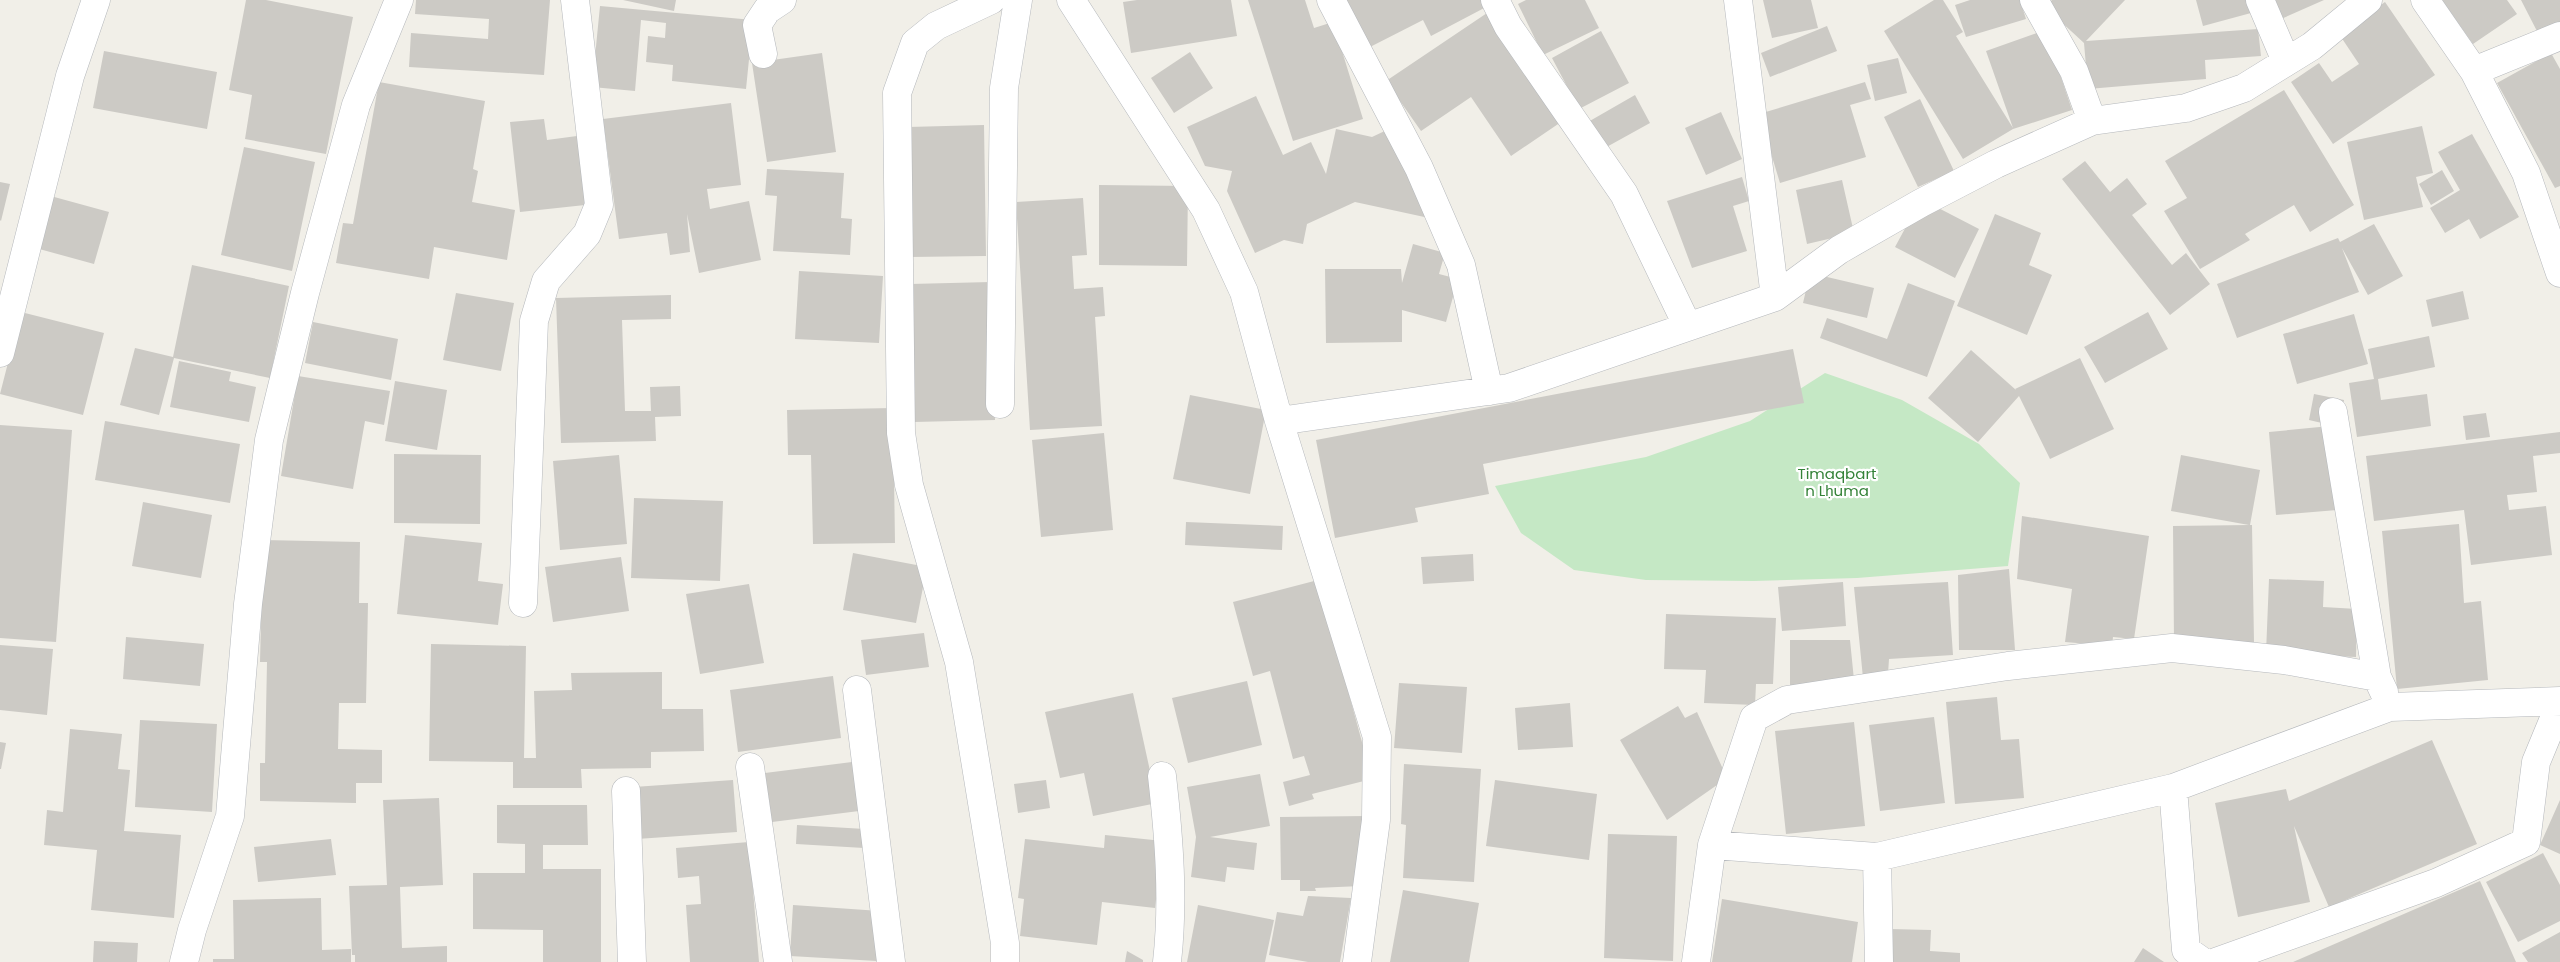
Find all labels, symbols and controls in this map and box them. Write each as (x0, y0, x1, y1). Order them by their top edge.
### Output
park label: Timaqbart n Lḥuma (1798, 463, 1876, 501)

